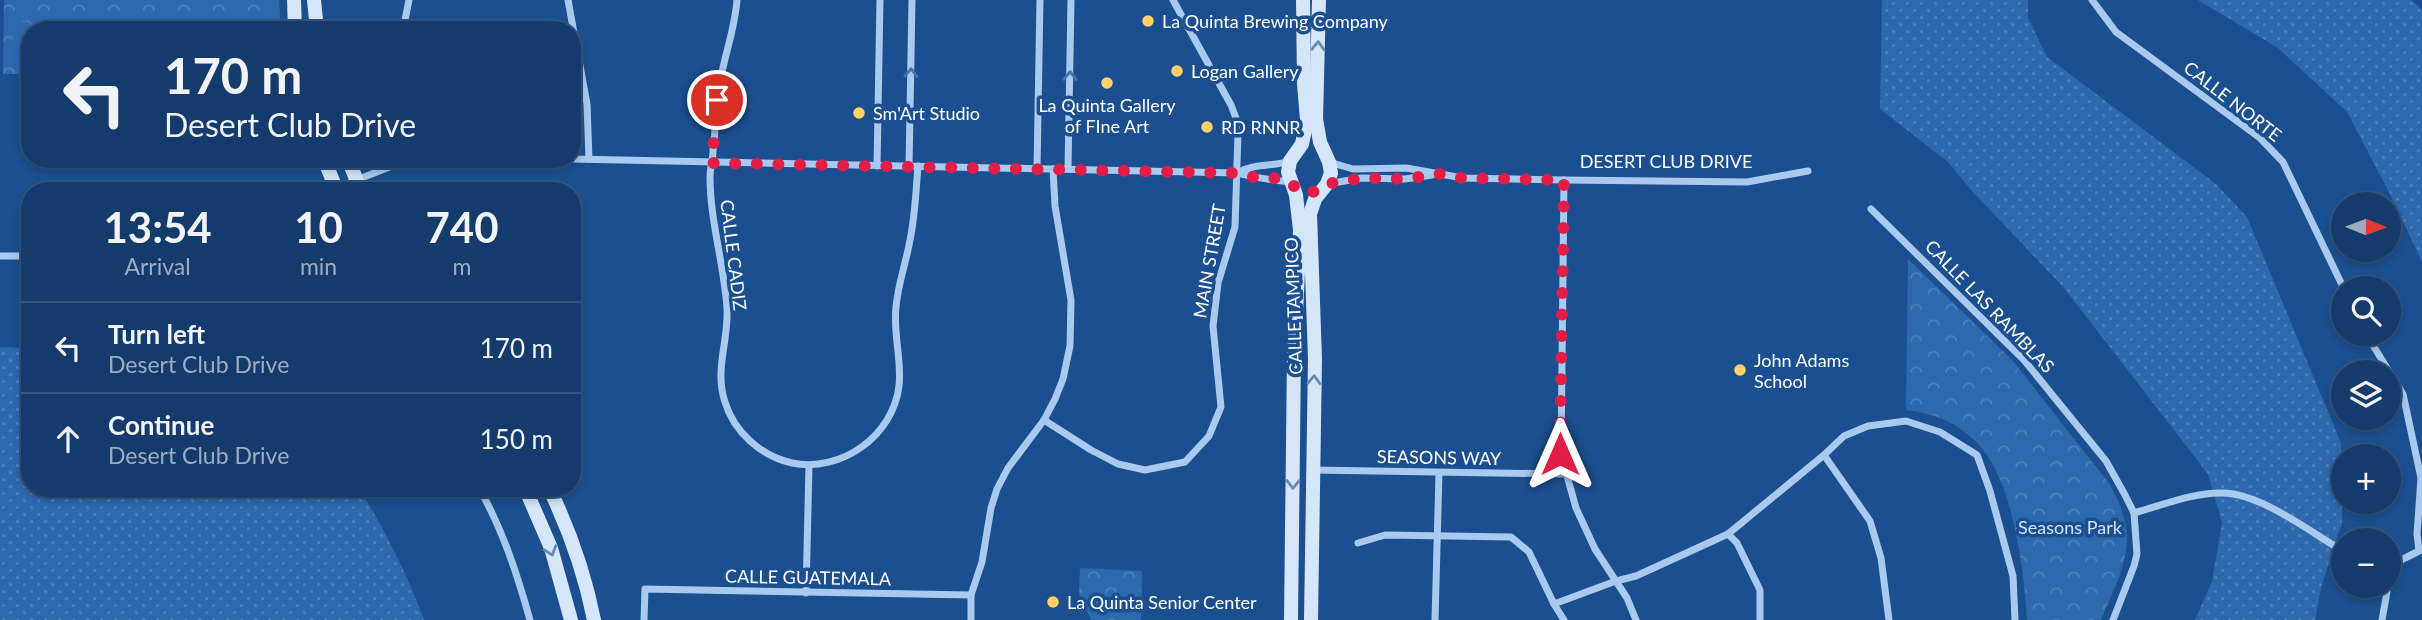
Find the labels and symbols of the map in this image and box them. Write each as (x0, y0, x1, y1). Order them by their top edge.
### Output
place label: La Quinta Brewing Company (1162, 10, 1389, 32)
marker: La Quinta Brewing Company (1140, 13, 1156, 29)
one-way arrow (1311, 41, 1326, 52)
street label: CALLE NORTE (2180, 56, 2286, 146)
place label: Logan Gallery (1191, 60, 1299, 82)
marker: Logan Gallery (1169, 63, 1185, 79)
one-way arrow (903, 68, 919, 78)
pin (687, 70, 747, 130)
one-way arrow (1062, 70, 1078, 81)
marker: La Quinta Gallery of FIne Art (1099, 75, 1115, 91)
place label: La Quinta Gallery of FIne Art (1038, 94, 1176, 137)
place label: Sm'Art Studio (873, 102, 980, 124)
marker: Sm'Art Studio (851, 105, 867, 121)
place label: RD RNNR (1221, 116, 1301, 138)
marker: RD RNNR (1199, 119, 1215, 135)
street label: DESERT CLUB DRIVE (1580, 150, 1752, 172)
north arrow (2331, 192, 2401, 262)
street label: CALLE CADIZ (716, 198, 752, 312)
street label: MAIN STREET (1188, 202, 1230, 320)
street label: CALLE LAS RAMBLAS (1921, 235, 2059, 377)
street label: CALLE TAMPICO (1280, 237, 1306, 375)
place label: John Adams School (1754, 349, 1849, 392)
marker: John Adams School (1732, 362, 1748, 378)
one-way arrow (1307, 375, 1322, 386)
position arrow (1523, 417, 1597, 491)
street label: SEASONS WAY (1377, 445, 1502, 469)
one-way arrow (1285, 479, 1301, 490)
park label: Seasons Park (2018, 516, 2123, 538)
one-way arrow (543, 545, 557, 557)
street label: CALLE GUATEMALA (725, 565, 892, 589)
place label: La Quinta Senior Center (1067, 591, 1257, 613)
marker: La Quinta Senior Center (1045, 594, 1061, 610)

